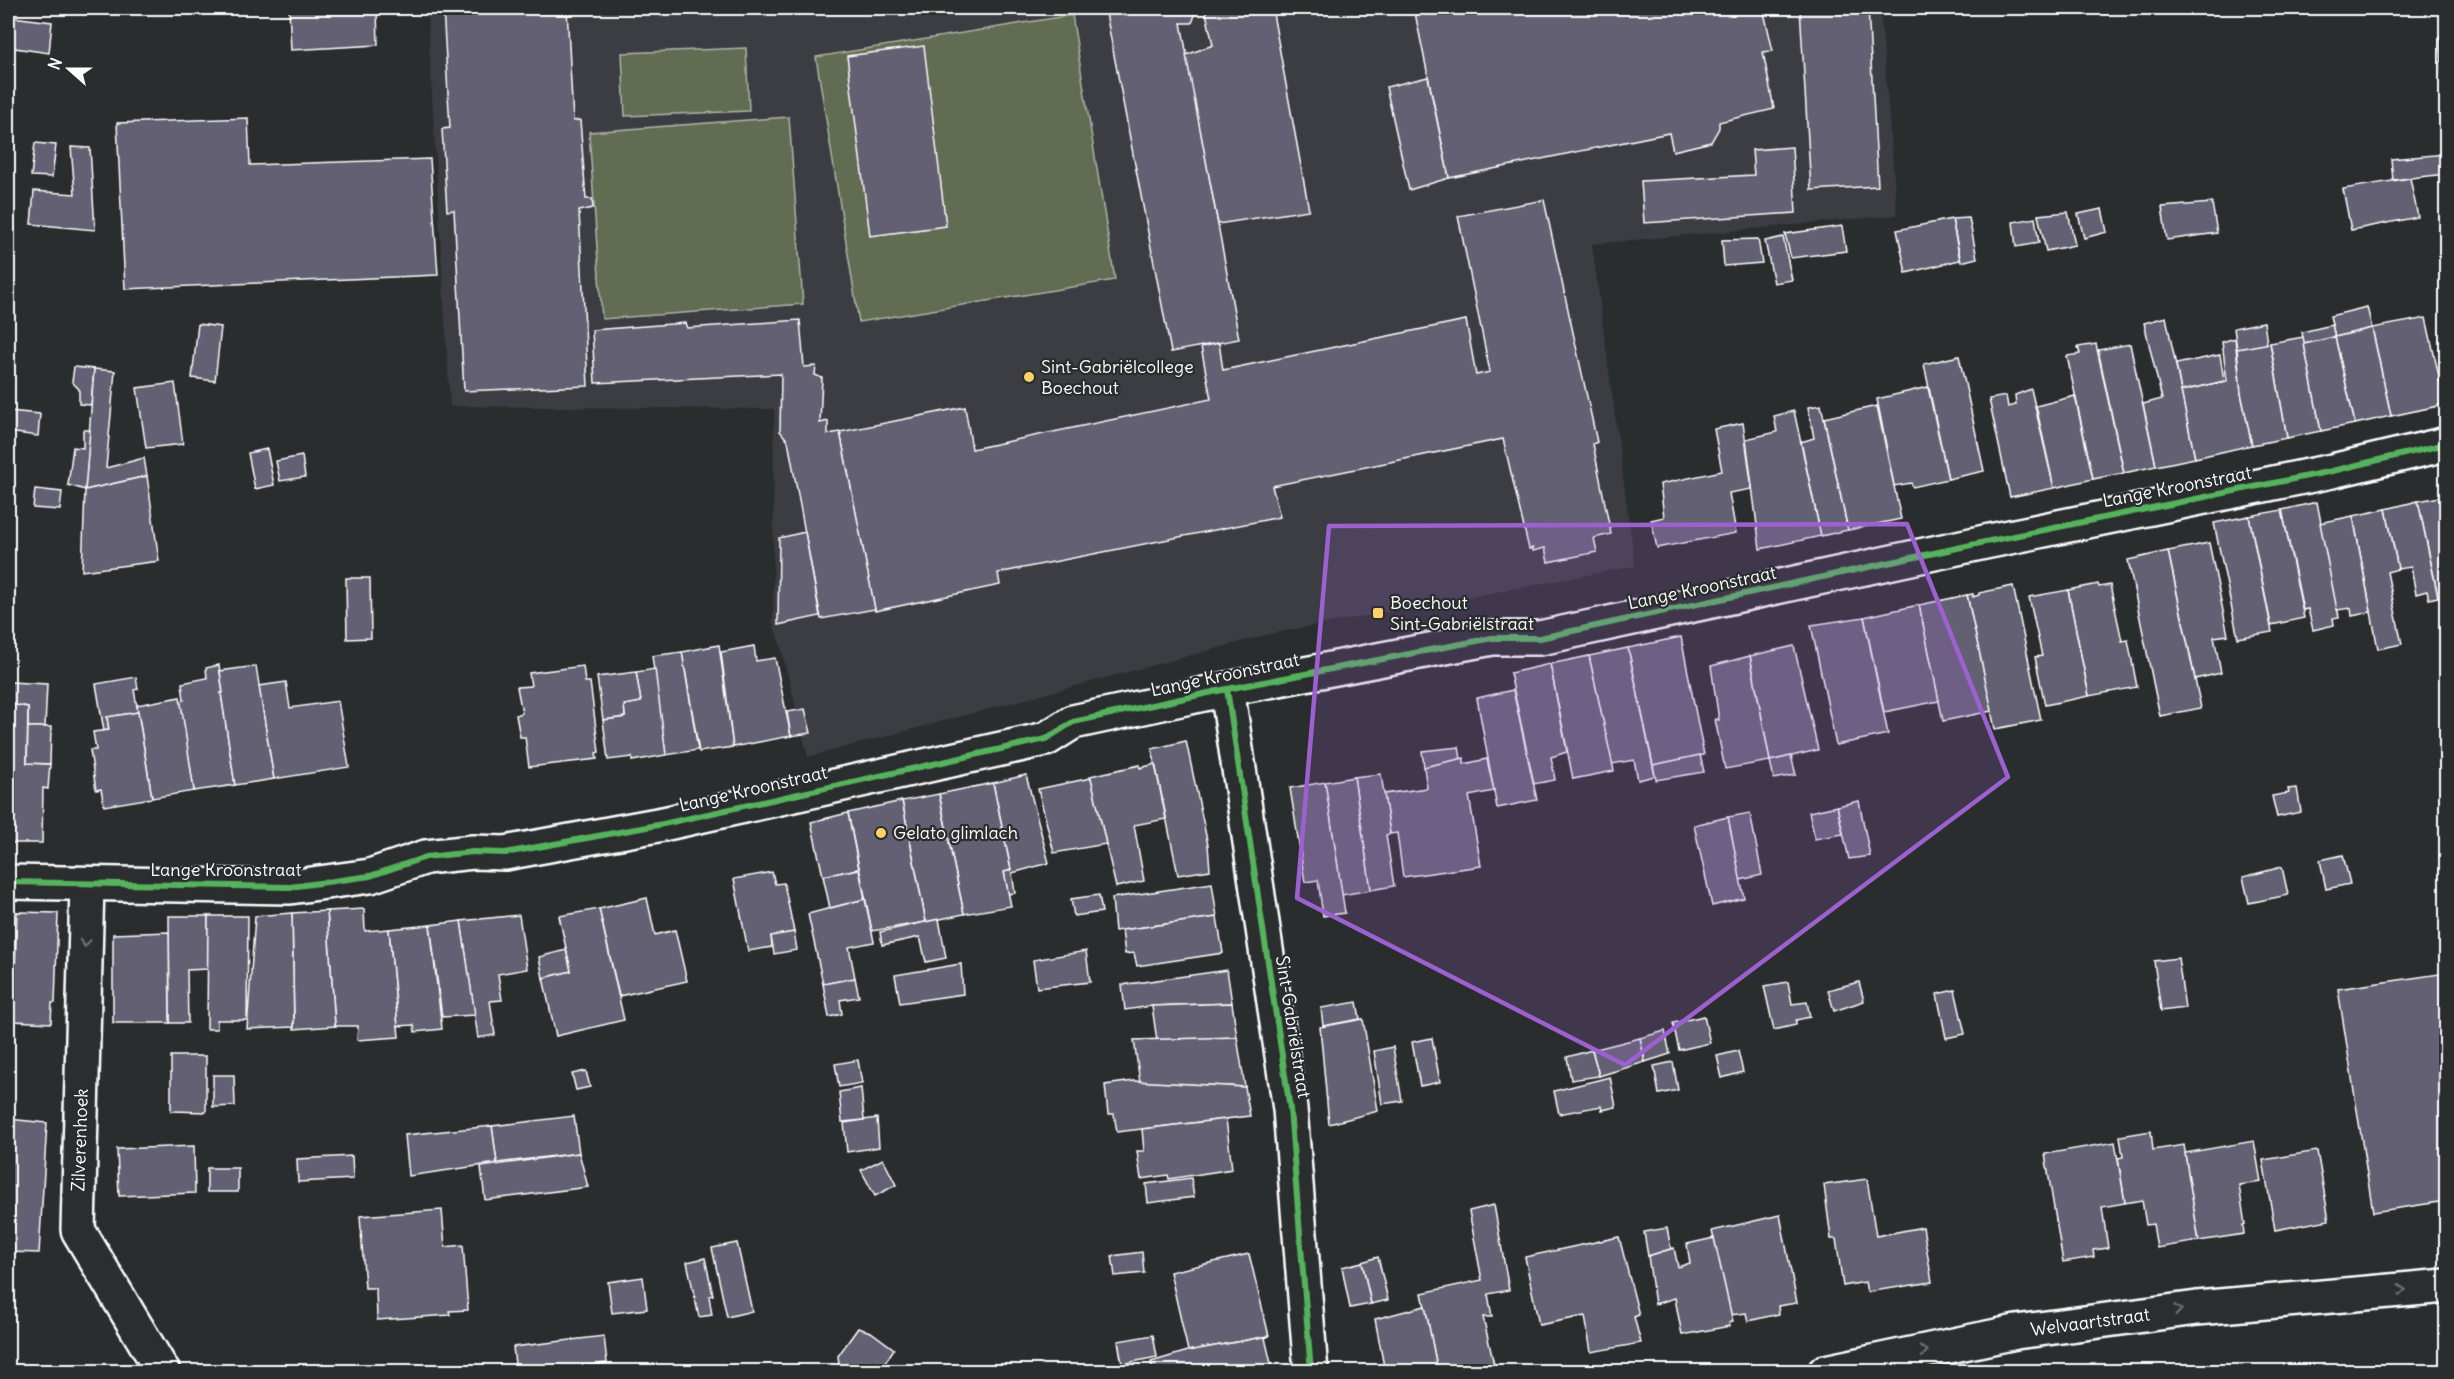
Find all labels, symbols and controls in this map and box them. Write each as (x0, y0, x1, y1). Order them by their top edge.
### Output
north arrow (39, 39, 99, 99)
text: N (44, 55, 66, 72)
place label: Sint-Gabriëlcollege Boechout (1041, 355, 1194, 399)
marker: Sint-Gabriëlcollege Boechout (1022, 370, 1036, 384)
street label: Lange Kroonstraat (2100, 461, 2253, 512)
street label: Lange Kroonstraat (1626, 561, 1778, 614)
place label: Boechout Sint-Gabriëlstraat (1390, 591, 1534, 635)
marker: Boechout Sint-Gabriëlstraat (1371, 606, 1385, 620)
street label: Lange Kroonstraat (1149, 648, 1301, 701)
street label: Lange Kroonstraat (677, 760, 829, 817)
place label: Gelato glimlach (893, 821, 1018, 844)
marker: Gelato glimlach (874, 826, 888, 840)
street label: Lange Kroonstraat (150, 858, 302, 881)
one-way arrow (79, 939, 92, 948)
street label: Sint-Gabriëlstraat (1271, 954, 1316, 1100)
street label: Zilverenhoek (66, 1088, 93, 1192)
one-way arrow (2397, 1284, 2406, 1297)
street label: Welvaartstraat (2029, 1302, 2151, 1341)
one-way arrow (2174, 1305, 2183, 1317)
one-way arrow (1918, 1345, 1928, 1358)

